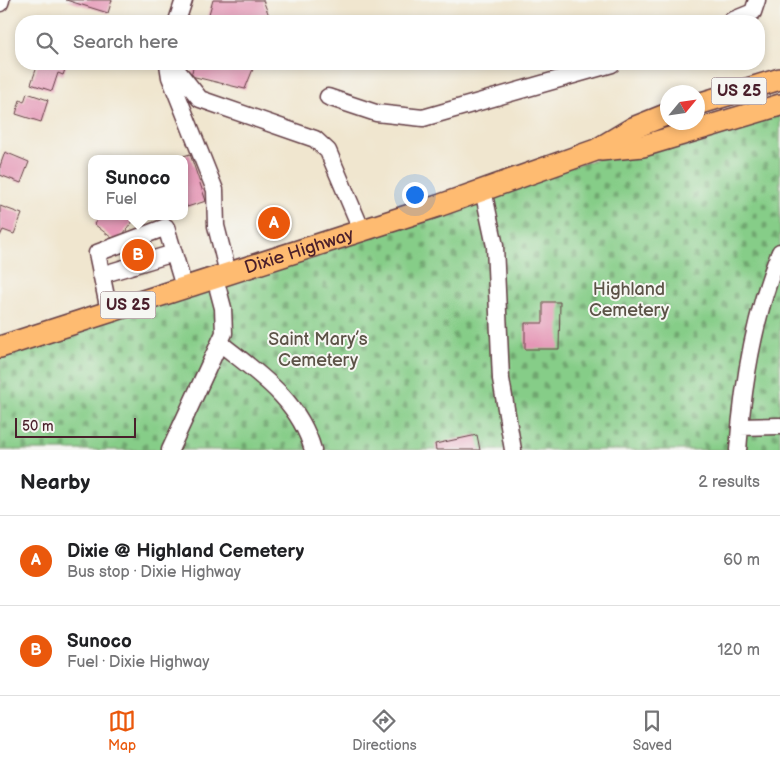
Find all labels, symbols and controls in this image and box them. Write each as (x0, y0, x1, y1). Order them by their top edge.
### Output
search box (15, 15, 765, 70)
icon: search (33, 29, 61, 57)
text: Search here (73, 31, 178, 54)
road number: US 25 (712, 78, 766, 104)
north arrow (660, 85, 705, 130)
popup (88, 155, 188, 220)
text: Sunoco (106, 167, 170, 190)
your location (402, 182, 428, 208)
text: Fuel (106, 190, 137, 209)
pin: A (258, 204, 290, 242)
street label: Dixie Highway (242, 223, 357, 278)
pin: B (122, 236, 154, 274)
park label: Highland Cemetery (589, 279, 670, 321)
road number: US 25 (100, 292, 156, 318)
park label: Saint Mary’s Cemetery (268, 329, 368, 371)
scale bar (15, 415, 136, 438)
text: 50 m (22, 418, 54, 435)
text: Nearby (20, 470, 90, 495)
text: 2 results (698, 473, 760, 492)
text: Dixie @ Highland Cemetery (67, 540, 304, 563)
text: A (31, 551, 41, 570)
text: 60 m (723, 551, 760, 570)
text: Bus stop · Dixie Highway (67, 563, 241, 582)
text: Sunoco (67, 630, 132, 653)
text: B (30, 641, 42, 660)
text: 120 m (717, 641, 760, 660)
text: Fuel · Dixie Highway (67, 653, 210, 672)
tab: Map (108, 707, 136, 754)
tab: Directions (352, 707, 417, 754)
tab: Saved (633, 707, 672, 754)

